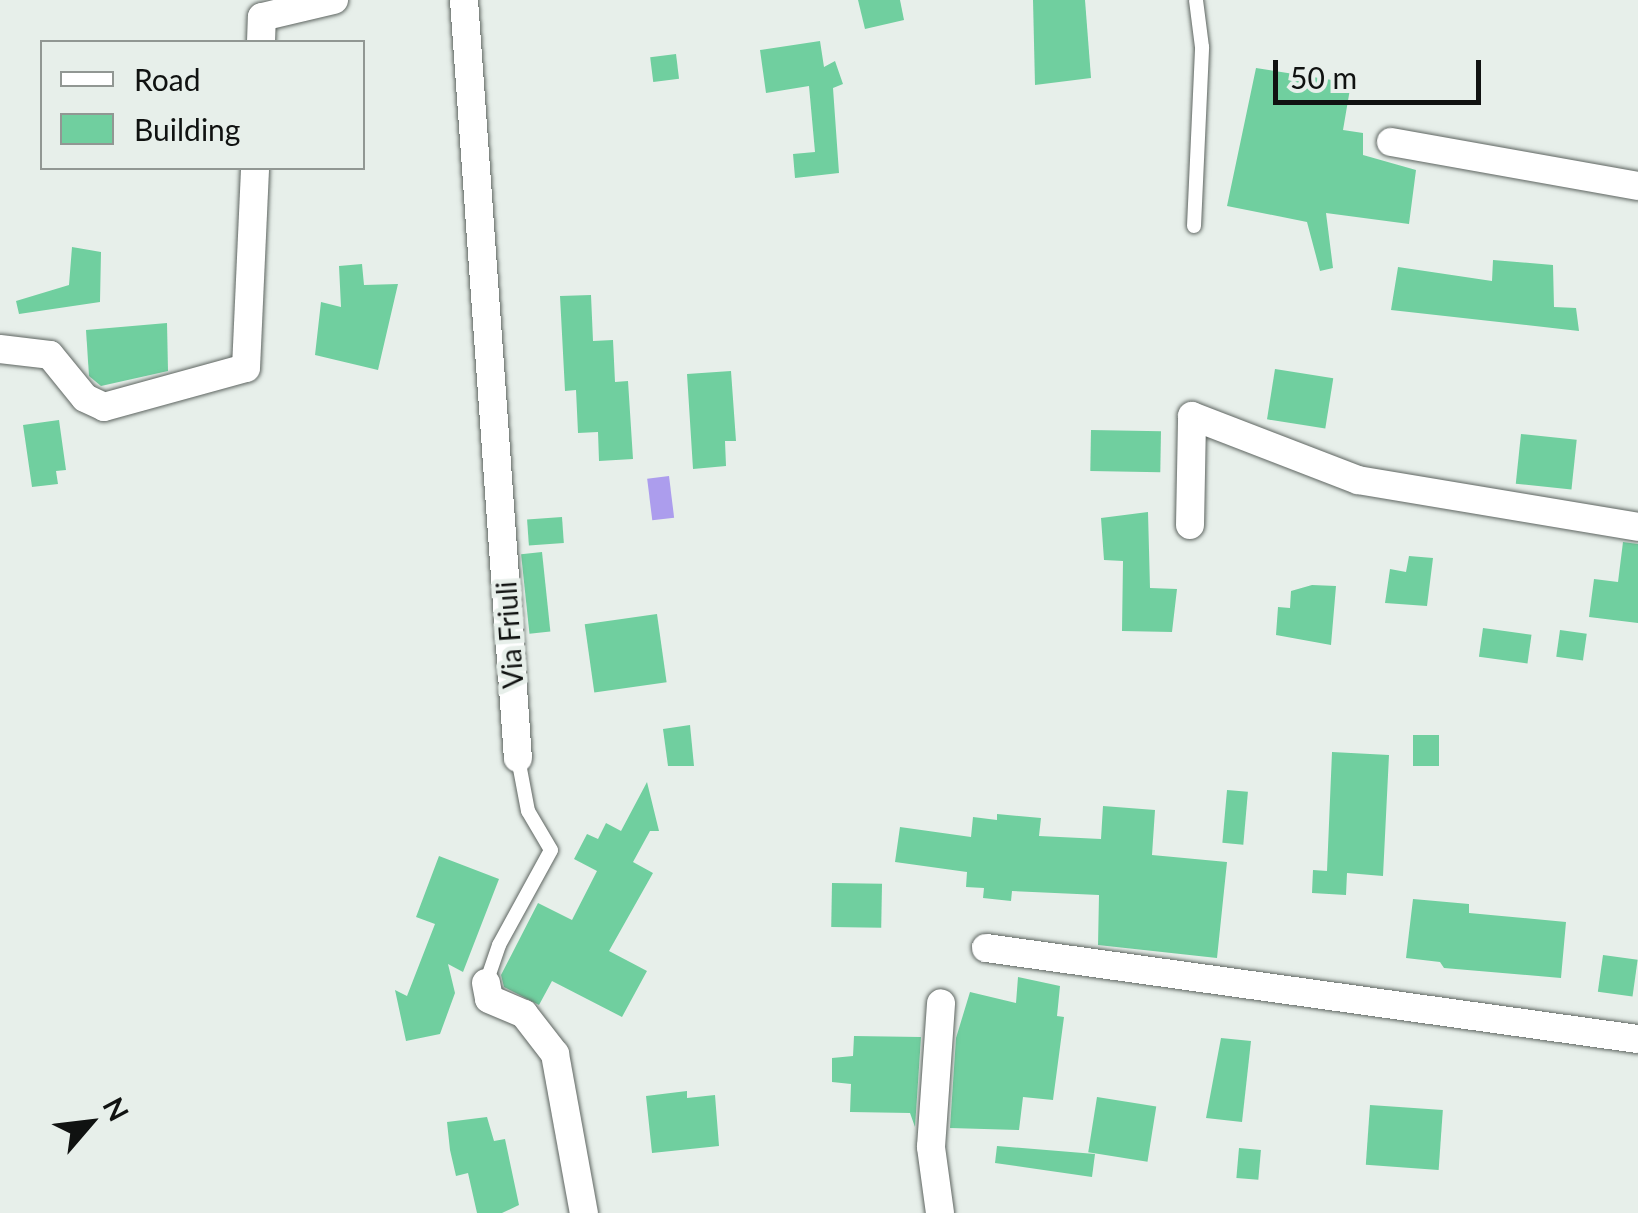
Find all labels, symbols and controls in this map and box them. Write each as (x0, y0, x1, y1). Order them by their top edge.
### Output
legend (40, 40, 365, 170)
scale bar (1278, 40, 1486, 102)
text: 50 m (1290, 59, 1357, 95)
text: Road (134, 61, 201, 97)
text: Building (134, 111, 240, 147)
street label: Via Friuli (489, 580, 529, 690)
north arrow (40, 1073, 140, 1173)
text: N (96, 1091, 137, 1126)

